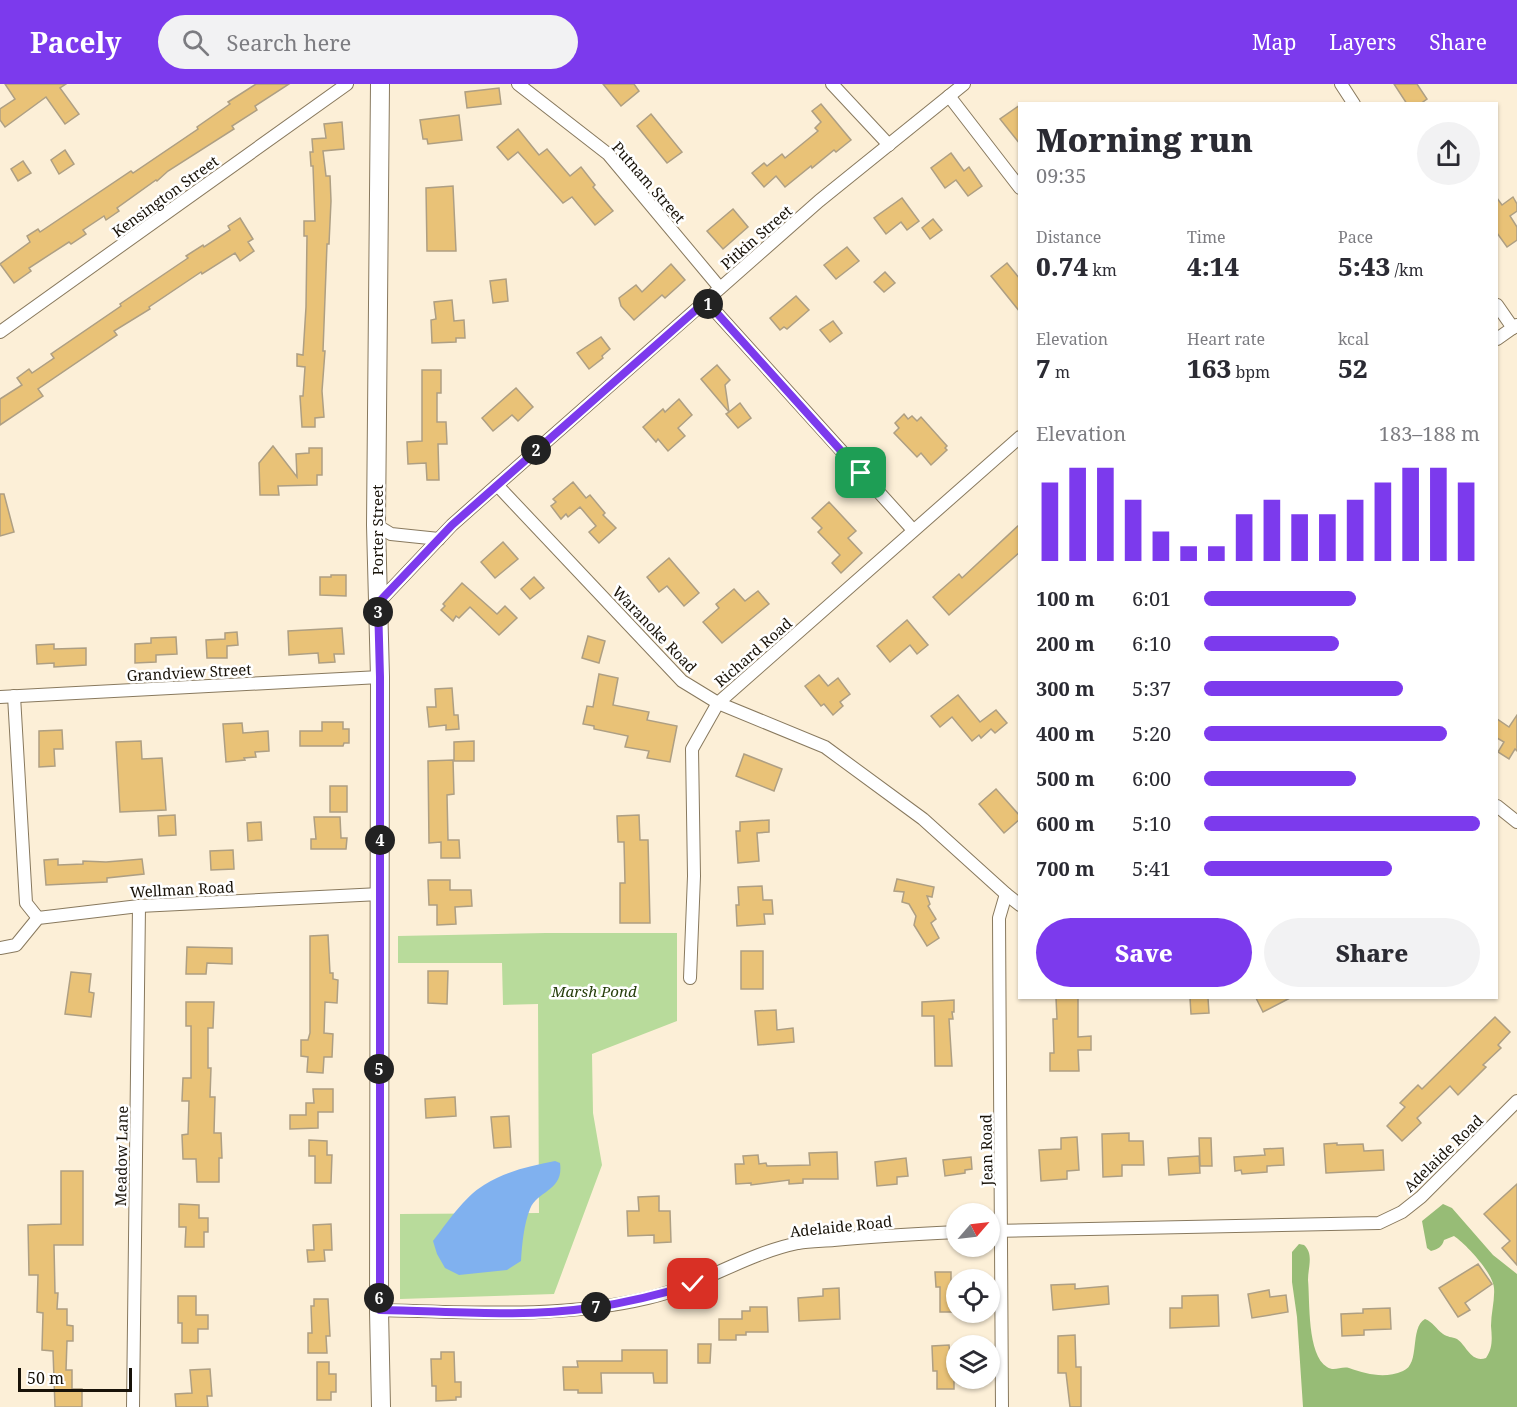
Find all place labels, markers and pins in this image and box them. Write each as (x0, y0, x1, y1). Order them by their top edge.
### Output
pin: 1 (693, 289, 723, 319)
pin: 2 (521, 435, 551, 465)
pin (835, 447, 886, 498)
pin: 3 (363, 597, 393, 627)
pin: 4 (365, 825, 395, 855)
pin: 5 (364, 1054, 394, 1084)
pin (667, 1258, 718, 1309)
pin: 6 (364, 1283, 394, 1313)
pin: 7 (581, 1292, 611, 1322)

